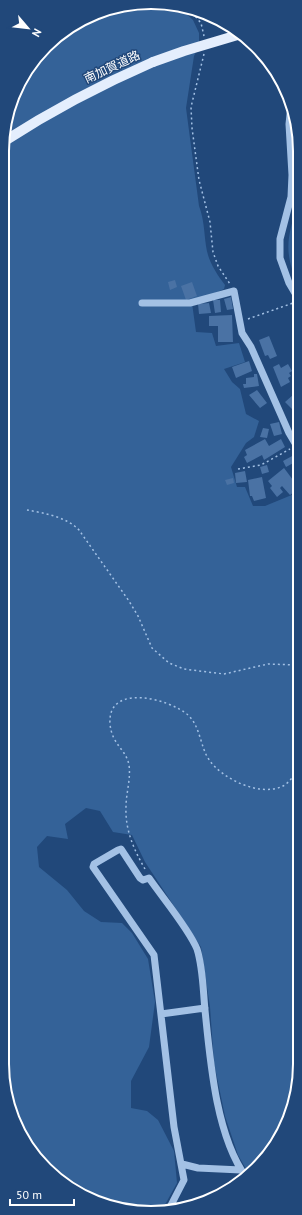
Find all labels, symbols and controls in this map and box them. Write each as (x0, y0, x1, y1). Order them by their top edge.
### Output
north arrow (8, 8, 48, 48)
text: N (29, 26, 45, 39)
street label: 南加賀道路 (81, 47, 142, 86)
scale bar (10, 1181, 74, 1207)
text: 50 m (16, 1187, 42, 1202)

